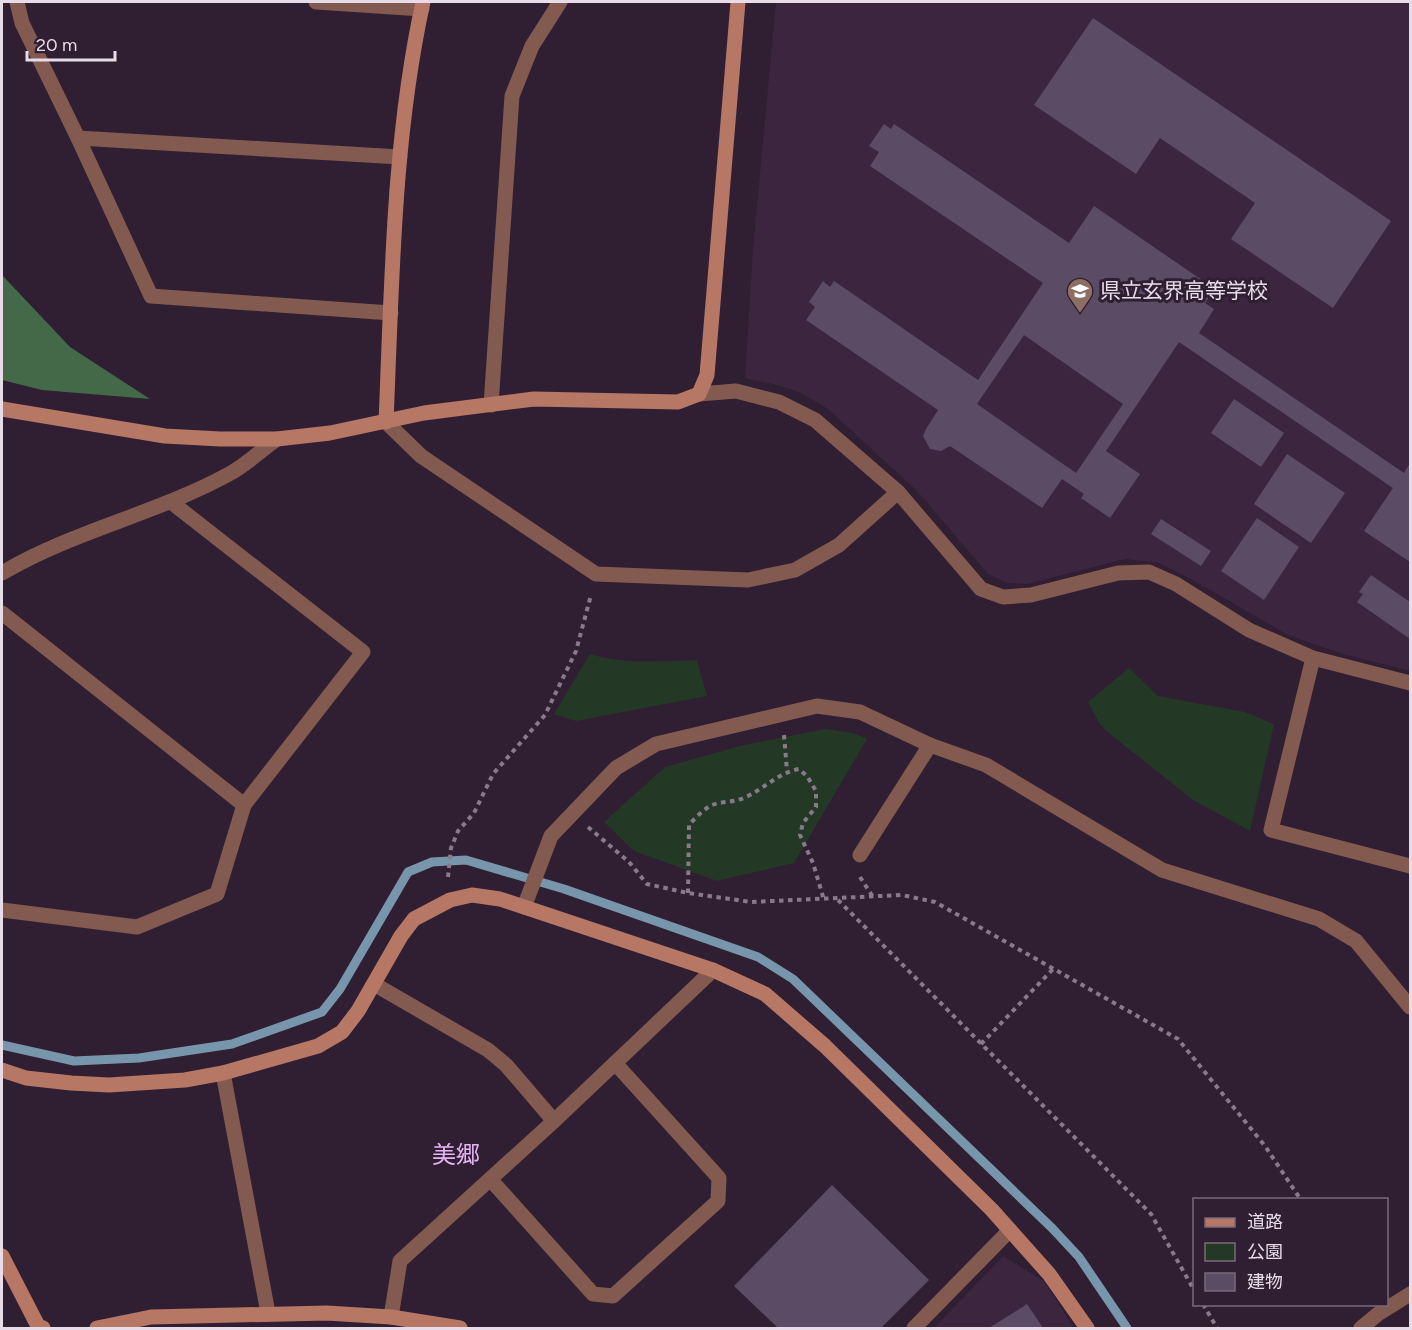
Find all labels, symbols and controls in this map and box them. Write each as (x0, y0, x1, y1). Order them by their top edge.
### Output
scale bar (27, 24, 116, 62)
text: 20 m (36, 34, 77, 56)
school or university icon: 県立玄界高等学校 (1065, 276, 1095, 314)
place label: 県立玄界高等学校 (1100, 278, 1268, 303)
district label: 美郷 (432, 1140, 480, 1169)
legend (1193, 1198, 1388, 1306)
text: 道路 (1247, 1211, 1283, 1233)
text: 公園 (1247, 1241, 1283, 1263)
text: 建物 (1247, 1271, 1283, 1293)

